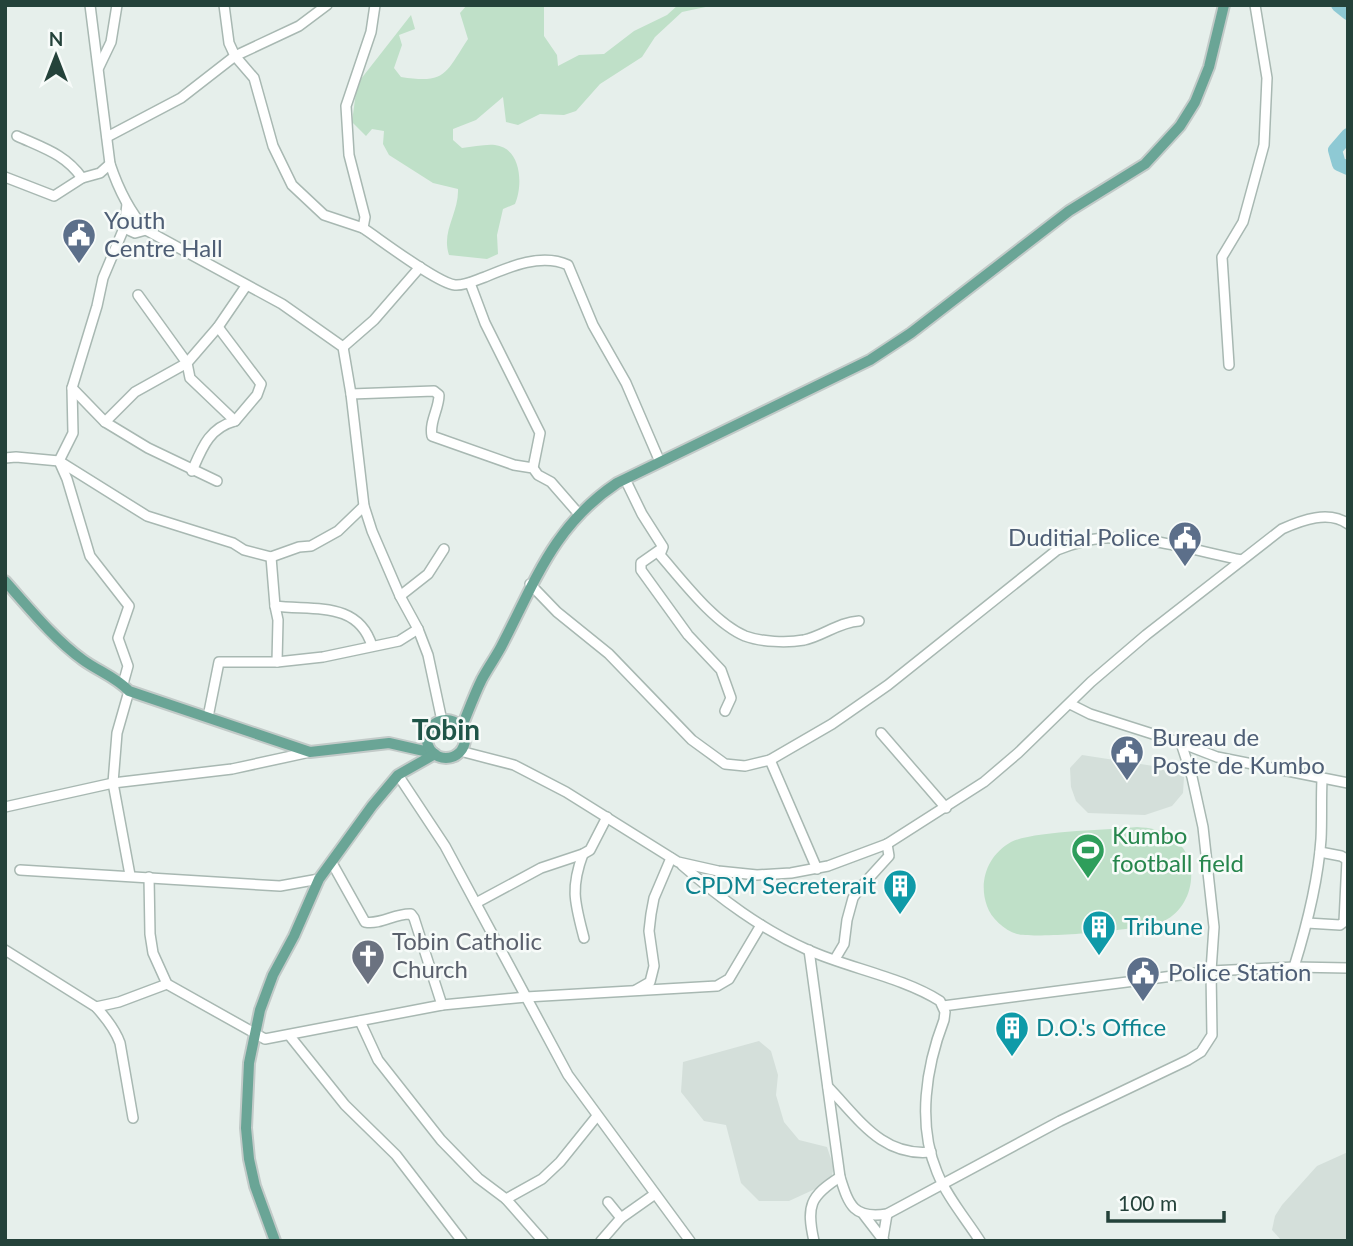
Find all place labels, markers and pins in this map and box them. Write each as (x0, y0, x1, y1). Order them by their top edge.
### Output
place label: Youth Centre Hall (104, 205, 223, 262)
public building icon: Youth Centre Hall (60, 216, 98, 265)
public building icon: Duditial Police (1166, 519, 1204, 568)
place label: Duditial Police (1008, 522, 1160, 551)
place label: Bureau de Poste de Kumbo (1152, 722, 1325, 779)
public building icon: Bureau de Poste de Kumbo (1108, 733, 1146, 782)
place label: Kumbo football field (1112, 820, 1244, 877)
sports icon: Kumbo football field (1069, 831, 1107, 880)
building icon: CPDM Secreterait (881, 867, 919, 916)
place label: CPDM Secreterait (685, 870, 876, 899)
building icon: Tribune (1080, 908, 1118, 957)
place label: Tribune (1124, 911, 1203, 940)
place label: Tobin Catholic Church (392, 926, 542, 983)
church icon: Tobin Catholic Church (349, 937, 387, 986)
public building icon: Police Station (1124, 954, 1162, 1003)
place label: Police Station (1168, 957, 1312, 986)
building icon: D.O.'s Office (993, 1009, 1031, 1058)
place label: D.O.'s Office (1036, 1012, 1166, 1041)

